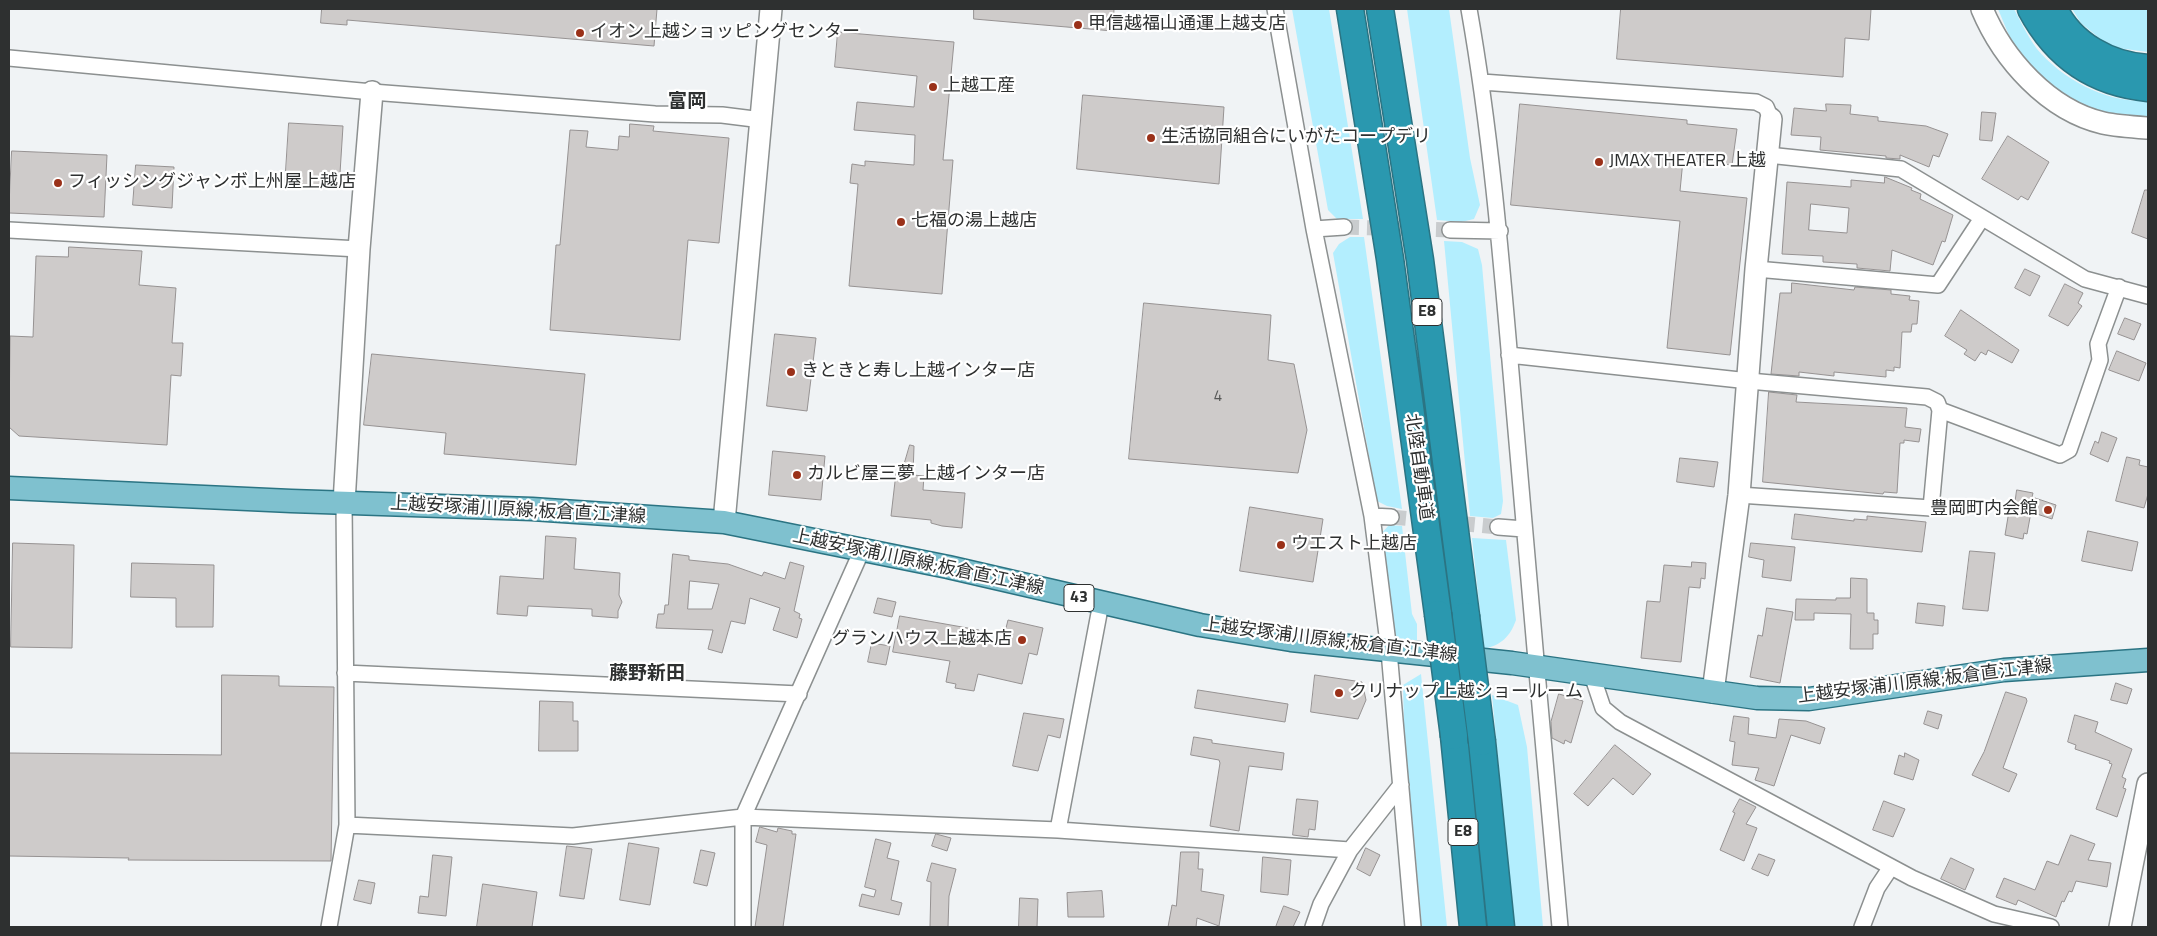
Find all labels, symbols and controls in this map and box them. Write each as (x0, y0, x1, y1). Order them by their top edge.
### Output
place label: 甲信越福山通運上越支店 (1088, 14, 1286, 36)
marker: 甲信越福山通運上越支店 (1072, 19, 1084, 31)
place label: イオン上越ショッピングセンター (590, 22, 860, 44)
marker: イオン上越ショッピングセンター (574, 27, 586, 39)
place label: 上越工産 (943, 76, 1015, 98)
marker: 上越工産 (927, 81, 939, 93)
district label: 富岡 (668, 91, 706, 113)
place label: 生活協同組合にいがたコープデリ (1161, 127, 1431, 149)
marker: 生活協同組合にいがたコープデリ (1145, 132, 1157, 144)
place label: JMAX THEATER 上越 (1609, 151, 1766, 173)
marker: JMAX THEATER 上越 (1593, 156, 1605, 168)
place label: フィッシングジャンボ上州屋上越店 (68, 172, 356, 194)
marker: フィッシングジャンボ上州屋上越店 (52, 177, 64, 189)
place label: 七福の湯上越店 (911, 211, 1037, 233)
marker: 七福の湯上越店 (895, 216, 907, 228)
road number: E8 (1412, 298, 1442, 326)
place label: きときと寿し上越インター店 (801, 361, 1035, 383)
marker: きときと寿し上越インター店 (785, 366, 797, 378)
house number: 4 (1214, 388, 1222, 406)
street label: 北陸自動車道 (1400, 412, 1436, 522)
place label: カルビ屋三夢 上越インター店 (807, 464, 1045, 486)
marker: カルビ屋三夢 上越インター店 (791, 469, 803, 481)
street label: 上越安塚浦川原線;板倉直江津線 (389, 494, 647, 528)
place label: 豊岡町内会館 (1930, 499, 2038, 521)
marker: 豊岡町内会館 (2042, 504, 2054, 516)
street label: 上越安塚浦川原線;板倉直江津線 (790, 526, 1046, 600)
place label: ウエスト上越店 (1291, 534, 1417, 556)
marker: ウエスト上越店 (1275, 539, 1287, 551)
road number: 43 (1064, 584, 1094, 612)
street label: 上越安塚浦川原線;板倉直江津線 (1201, 615, 1459, 667)
place label: グランハウス上越本店 (832, 629, 1012, 651)
marker: グランハウス上越本店 (1016, 634, 1028, 646)
street label: 上越安塚浦川原線;板倉直江津線 (1796, 656, 2054, 708)
district label: 藤野新田 (609, 663, 685, 685)
place label: クリナップ上越ショールーム (1349, 682, 1583, 704)
marker: クリナップ上越ショールーム (1333, 687, 1345, 699)
road number: E8 (1448, 819, 1478, 846)

